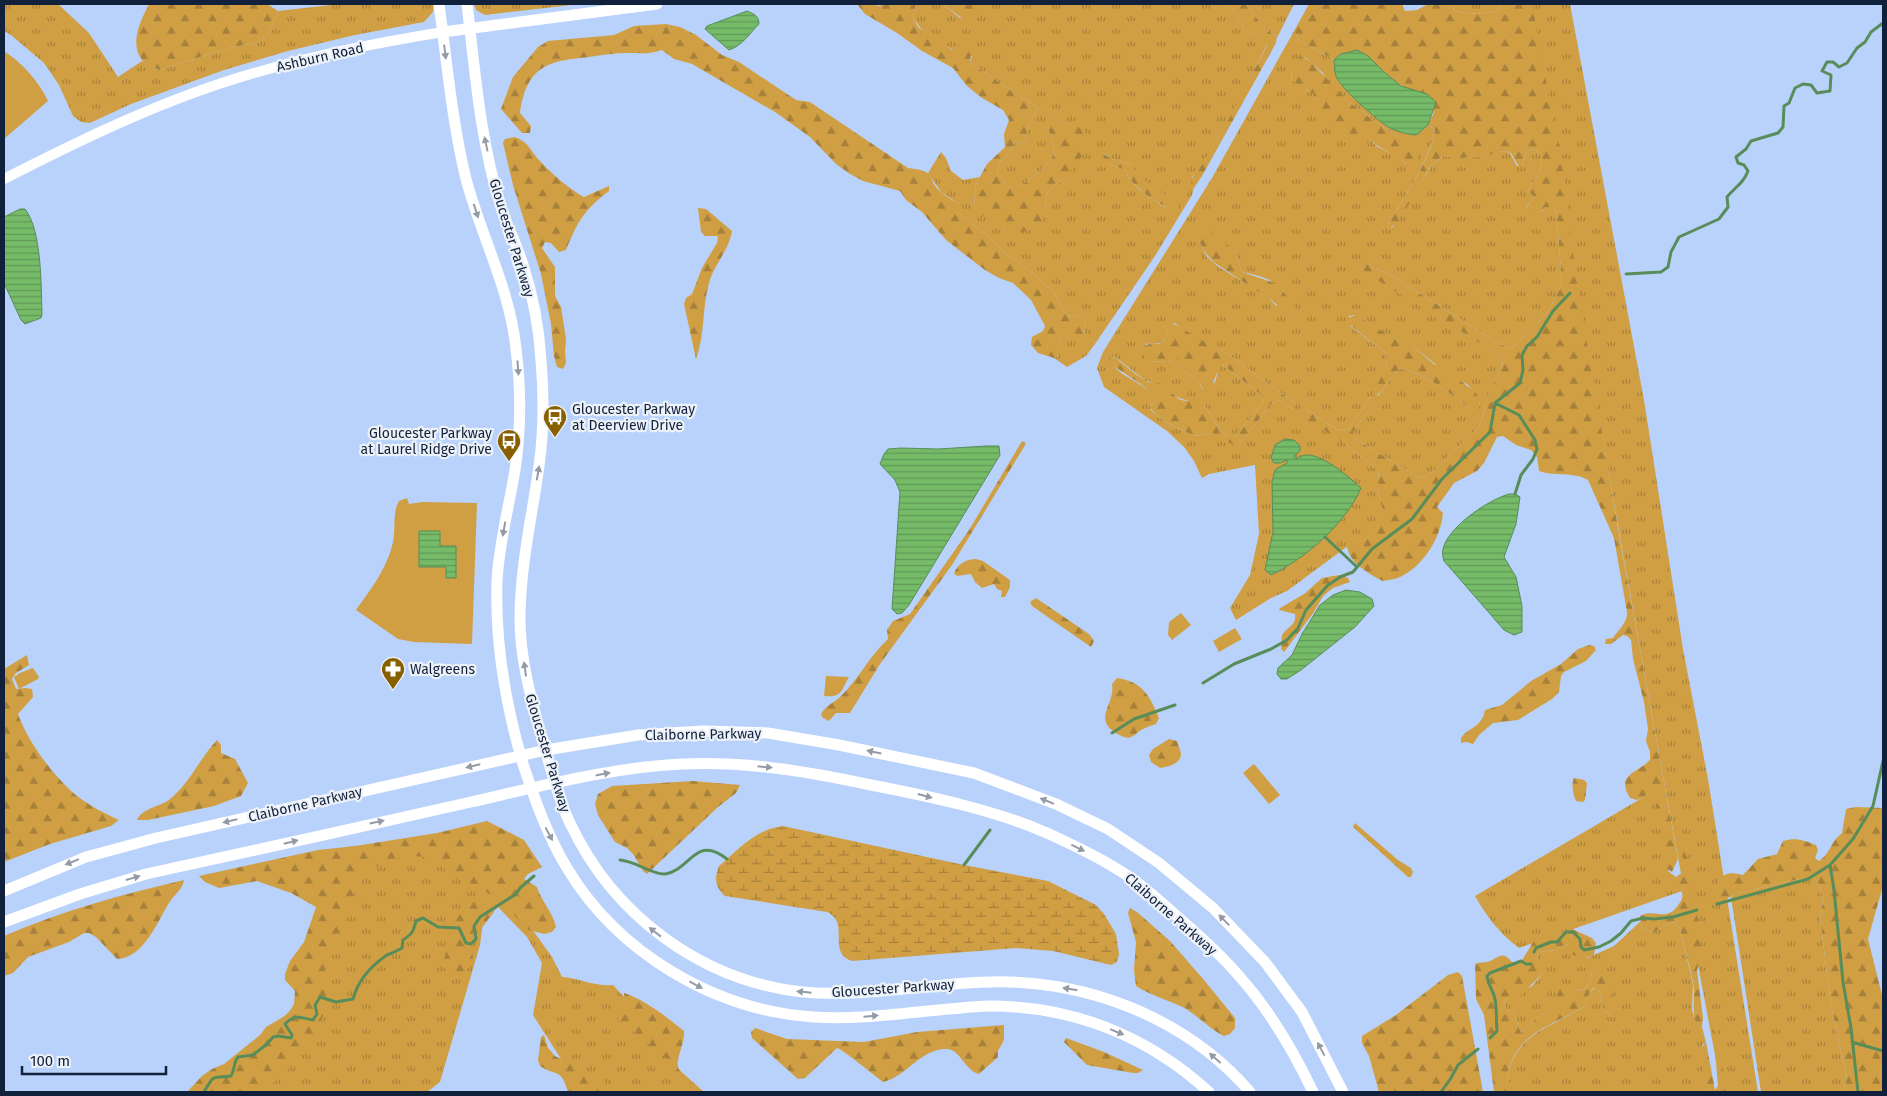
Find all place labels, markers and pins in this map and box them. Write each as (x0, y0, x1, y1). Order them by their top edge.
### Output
place label: Gloucester Parkway at Deerview Drive (572, 401, 695, 434)
bus stop icon: Gloucester Parkway at Deerview Drive (542, 404, 568, 438)
place label: Gloucester Parkway at Laurel Ridge Drive (361, 425, 492, 458)
bus stop icon: Gloucester Parkway at Laurel Ridge Drive (496, 428, 522, 462)
pharmacy icon: Walgreens (380, 656, 406, 690)
place label: Walgreens (410, 661, 475, 678)

